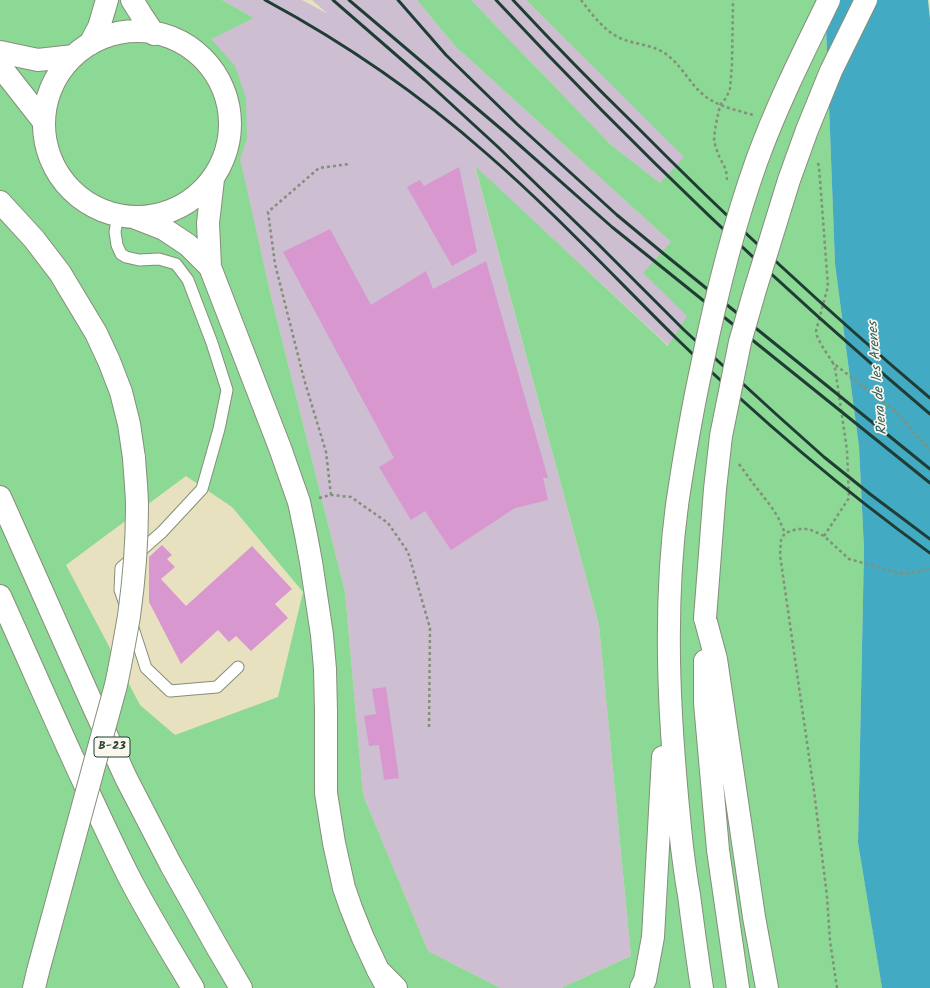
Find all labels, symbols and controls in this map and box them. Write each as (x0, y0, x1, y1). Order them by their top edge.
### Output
water label: Riera de les Arenes (866, 320, 892, 436)
road number: B-23 (94, 737, 130, 757)

